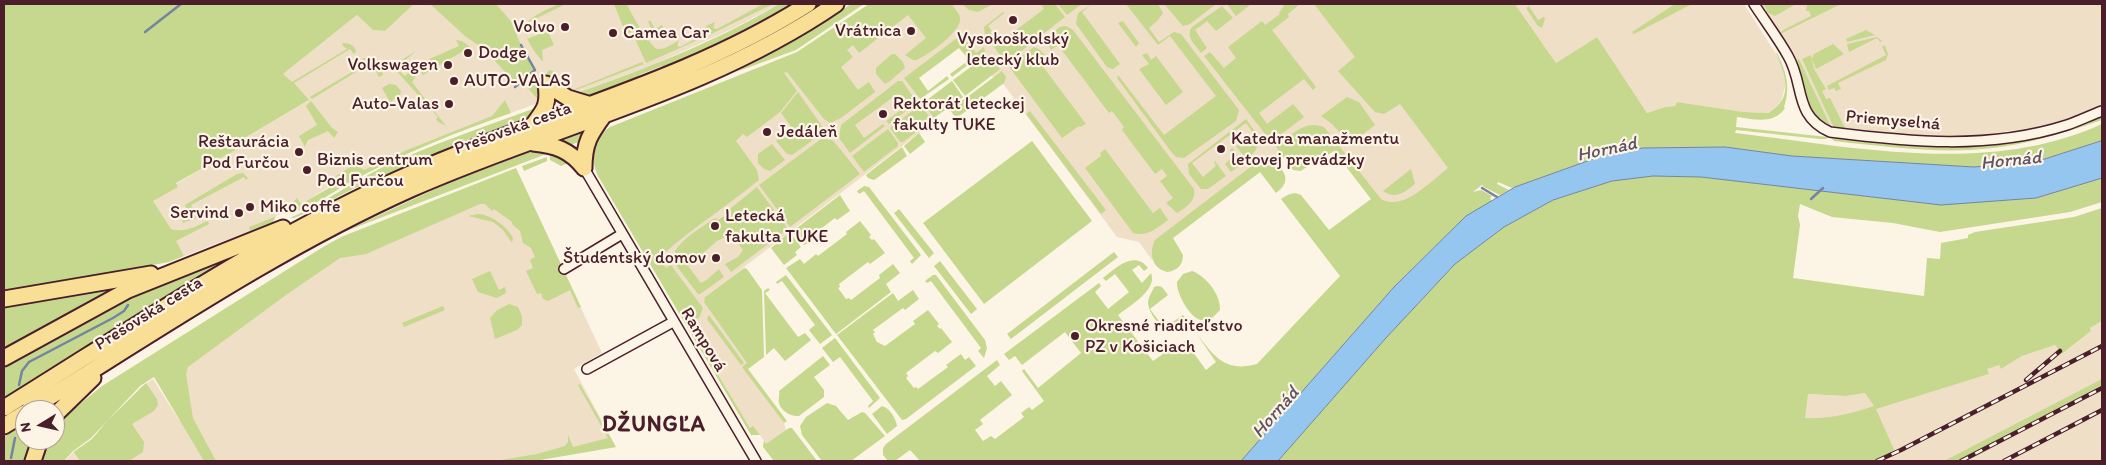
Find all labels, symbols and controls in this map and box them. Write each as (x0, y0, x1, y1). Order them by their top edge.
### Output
marker: Vysokoškolský letecký klub (1007, 14, 1019, 26)
place label: Volvo (513, 16, 555, 38)
place label: Vrátnica (835, 20, 901, 42)
marker: Volvo (559, 21, 571, 33)
place label: Camea Car (623, 22, 709, 44)
marker: Vrátnica (905, 25, 917, 37)
marker: Camea Car (607, 27, 619, 39)
place label: Vysokoškolský letecký klub (957, 28, 1069, 70)
place label: Dodge (478, 42, 527, 64)
marker: Dodge (462, 47, 474, 59)
place label: Volkswagen (347, 54, 438, 76)
marker: Volkswagen (442, 59, 454, 71)
place label: AUTO-VALAS (464, 70, 571, 92)
marker: AUTO-VALAS (448, 75, 460, 87)
place label: Auto-Valas (352, 93, 439, 115)
place label: Rektorát leteckej fakulty TUKE (893, 93, 1025, 136)
marker: Auto-Valas (443, 98, 455, 110)
street label: Prešovská cesta (452, 98, 574, 160)
street label: Priemyselná (1845, 106, 1941, 136)
marker: Rektorát leteckej fakulty TUKE (877, 108, 889, 120)
place label: Jedáleň (777, 121, 838, 143)
marker: Jedáleň (761, 126, 773, 138)
place label: Katedra manažmentu letovej prevádzky (1231, 128, 1399, 170)
place label: Reštaurácia Pod Furčou (198, 131, 289, 173)
water label: Hornád (1575, 133, 1639, 167)
marker: Katedra manažmentu letovej prevádzky (1215, 143, 1227, 155)
marker: Reštaurácia Pod Furčou (293, 146, 305, 158)
water label: Hornád (1980, 146, 2042, 176)
place label: Biznis centrum Pod Furčou (317, 149, 433, 192)
marker: Biznis centrum Pod Furčou (301, 164, 313, 176)
place label: Miko coffe (260, 196, 341, 218)
marker: Miko coffe (244, 201, 256, 213)
place label: Servind (170, 202, 229, 224)
place label: Letecká fakulta TUKE (725, 205, 828, 248)
marker: Servind (233, 207, 245, 219)
marker: Letecká fakulta TUKE (709, 220, 721, 232)
place label: Študentský domov (563, 247, 706, 269)
marker: Študentský domov (710, 252, 722, 264)
street label: Prešovská cesta (91, 272, 207, 356)
street label: Rampová (675, 304, 731, 376)
place label: Okresné riaditeľstvo PZ v Košiciach (1085, 315, 1243, 358)
marker: Okresné riaditeľstvo PZ v Košiciach (1069, 330, 1081, 342)
water label: Hornád (1247, 383, 1305, 443)
north arrow (15, 400, 65, 450)
district label: DŽUNGĽA (601, 412, 707, 438)
text: N (17, 421, 35, 433)

